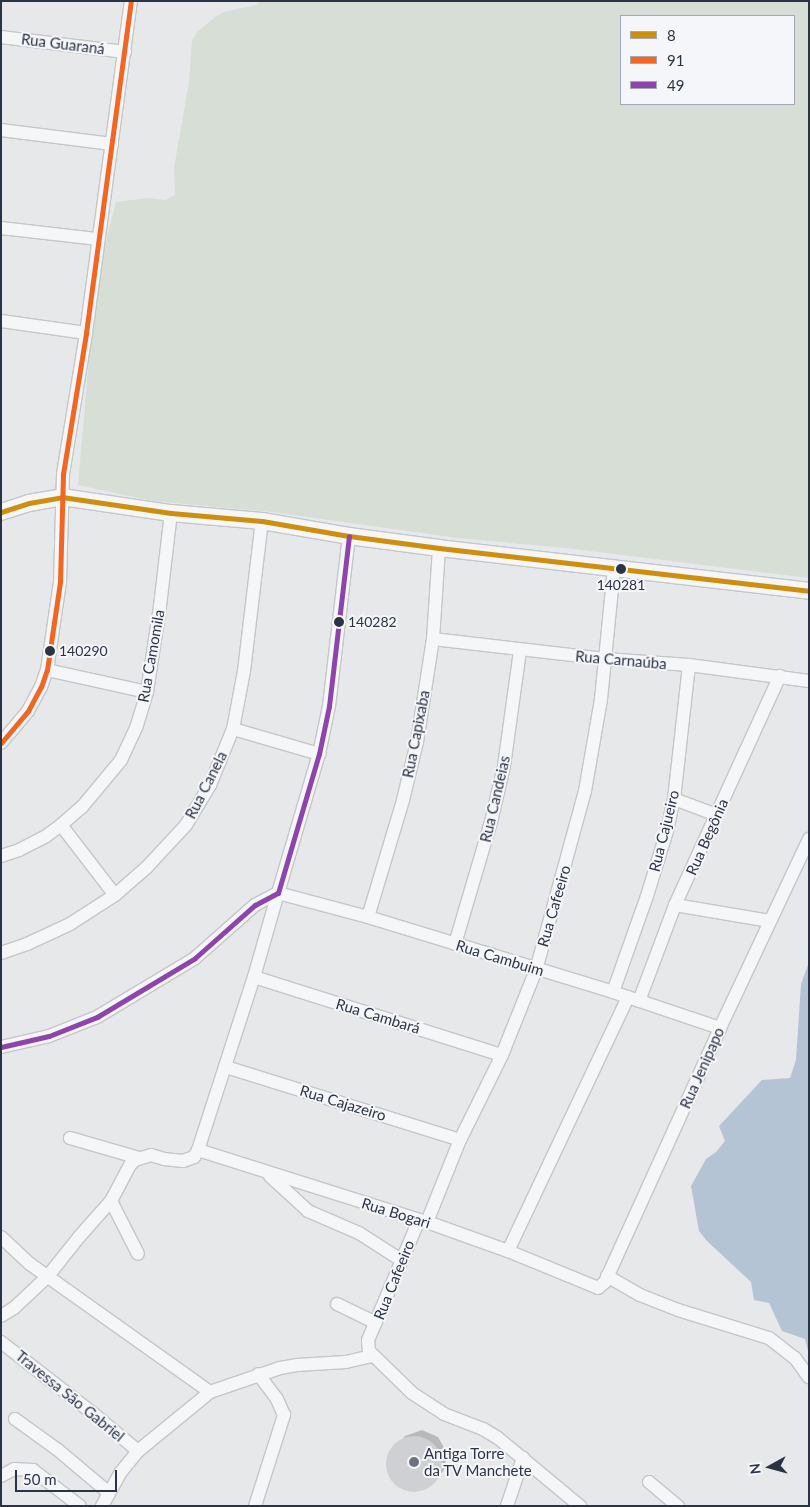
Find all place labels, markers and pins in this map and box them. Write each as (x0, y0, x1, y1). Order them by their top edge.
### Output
marker: 140281 (616, 564, 626, 574)
place label: 140281 (597, 577, 645, 593)
place label: 140282 (348, 614, 397, 630)
marker: 140282 (334, 617, 344, 627)
place label: 140290 (59, 643, 108, 659)
marker: 140290 (45, 646, 55, 656)
place label: Antiga Torre da TV Manchete (424, 1444, 533, 1479)
marker: Antiga Torre da TV Manchete (408, 1456, 420, 1468)

